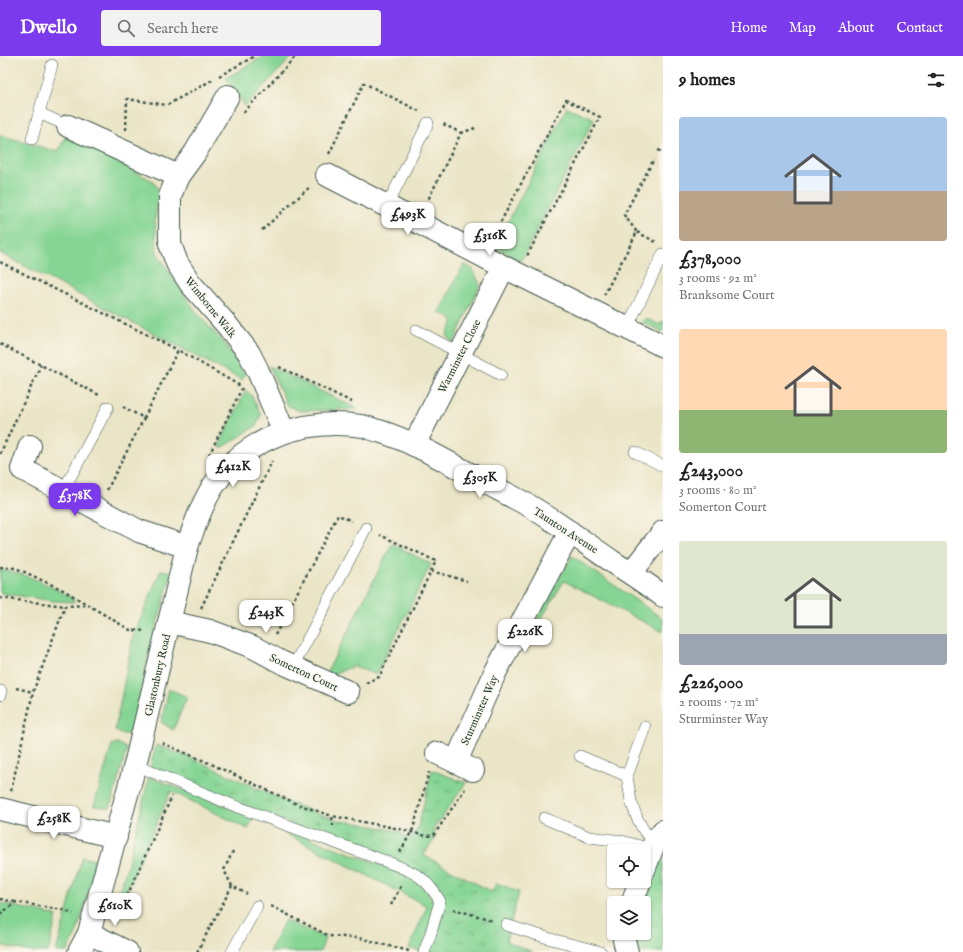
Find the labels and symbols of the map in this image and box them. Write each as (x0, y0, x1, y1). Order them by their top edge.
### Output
pin: £493K (380, 202, 436, 236)
pin: £316K (462, 223, 518, 257)
street label: Wimborne Walk (181, 274, 239, 341)
street label: Warminster Close (435, 317, 484, 396)
pin: £412K (205, 454, 261, 488)
pin: £305K (452, 465, 508, 499)
pin: £378K (47, 483, 103, 517)
street label: Taunton Avenue (530, 505, 601, 557)
pin: £243K (238, 600, 294, 634)
pin: £226K (497, 619, 553, 653)
street label: Glastonbury Road (142, 633, 174, 718)
street label: Somerton Court (267, 651, 340, 695)
street label: Sturminster Way (458, 673, 502, 748)
pin: £258K (26, 806, 82, 840)
pin: £610K (87, 893, 143, 927)

